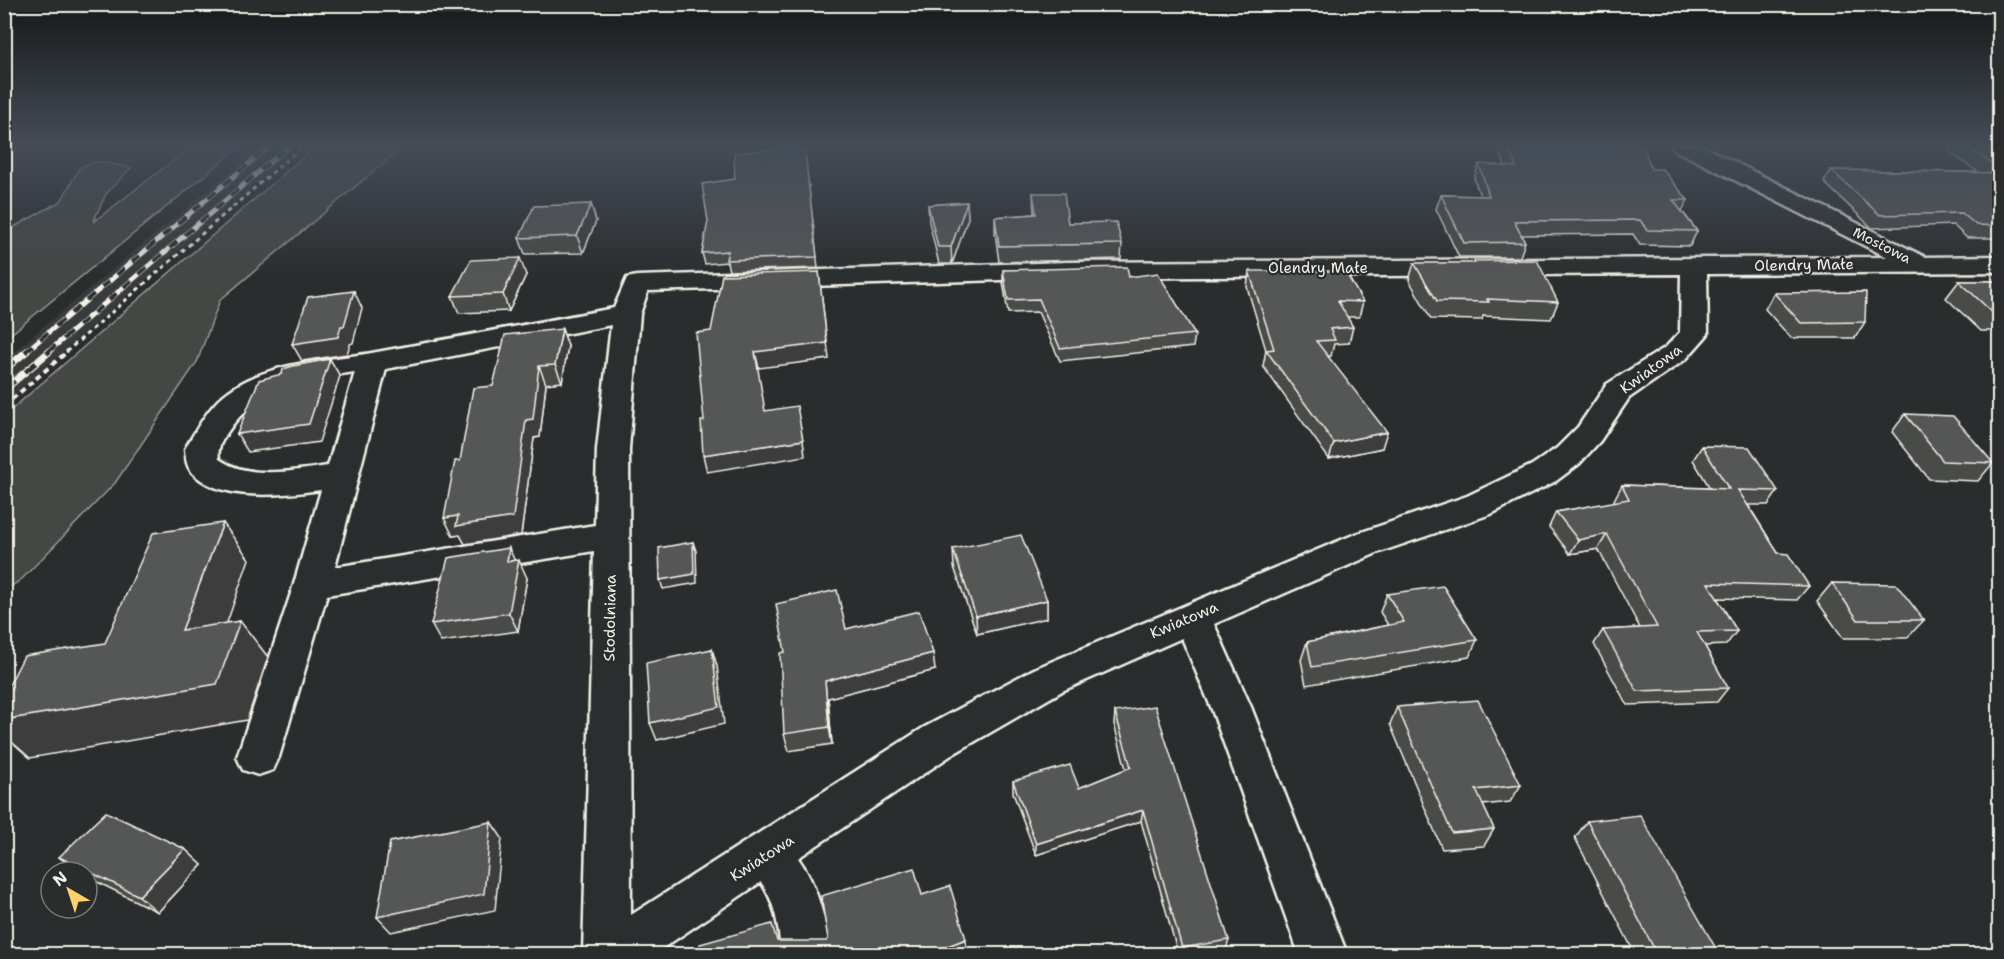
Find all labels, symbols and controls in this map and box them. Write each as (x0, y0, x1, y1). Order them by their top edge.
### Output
street label: Mostowa (1850, 223, 1914, 267)
street label: Olendry Małe (1754, 254, 1854, 276)
street label: Olendry Małe (1268, 258, 1368, 278)
street label: Kwiatowa (1616, 339, 1687, 398)
street label: Stodolniana (599, 574, 621, 662)
street label: Kwiatowa (1147, 596, 1222, 643)
street label: Kwiatowa (726, 830, 798, 886)
north arrow (39, 860, 99, 920)
text: N (48, 867, 71, 891)

